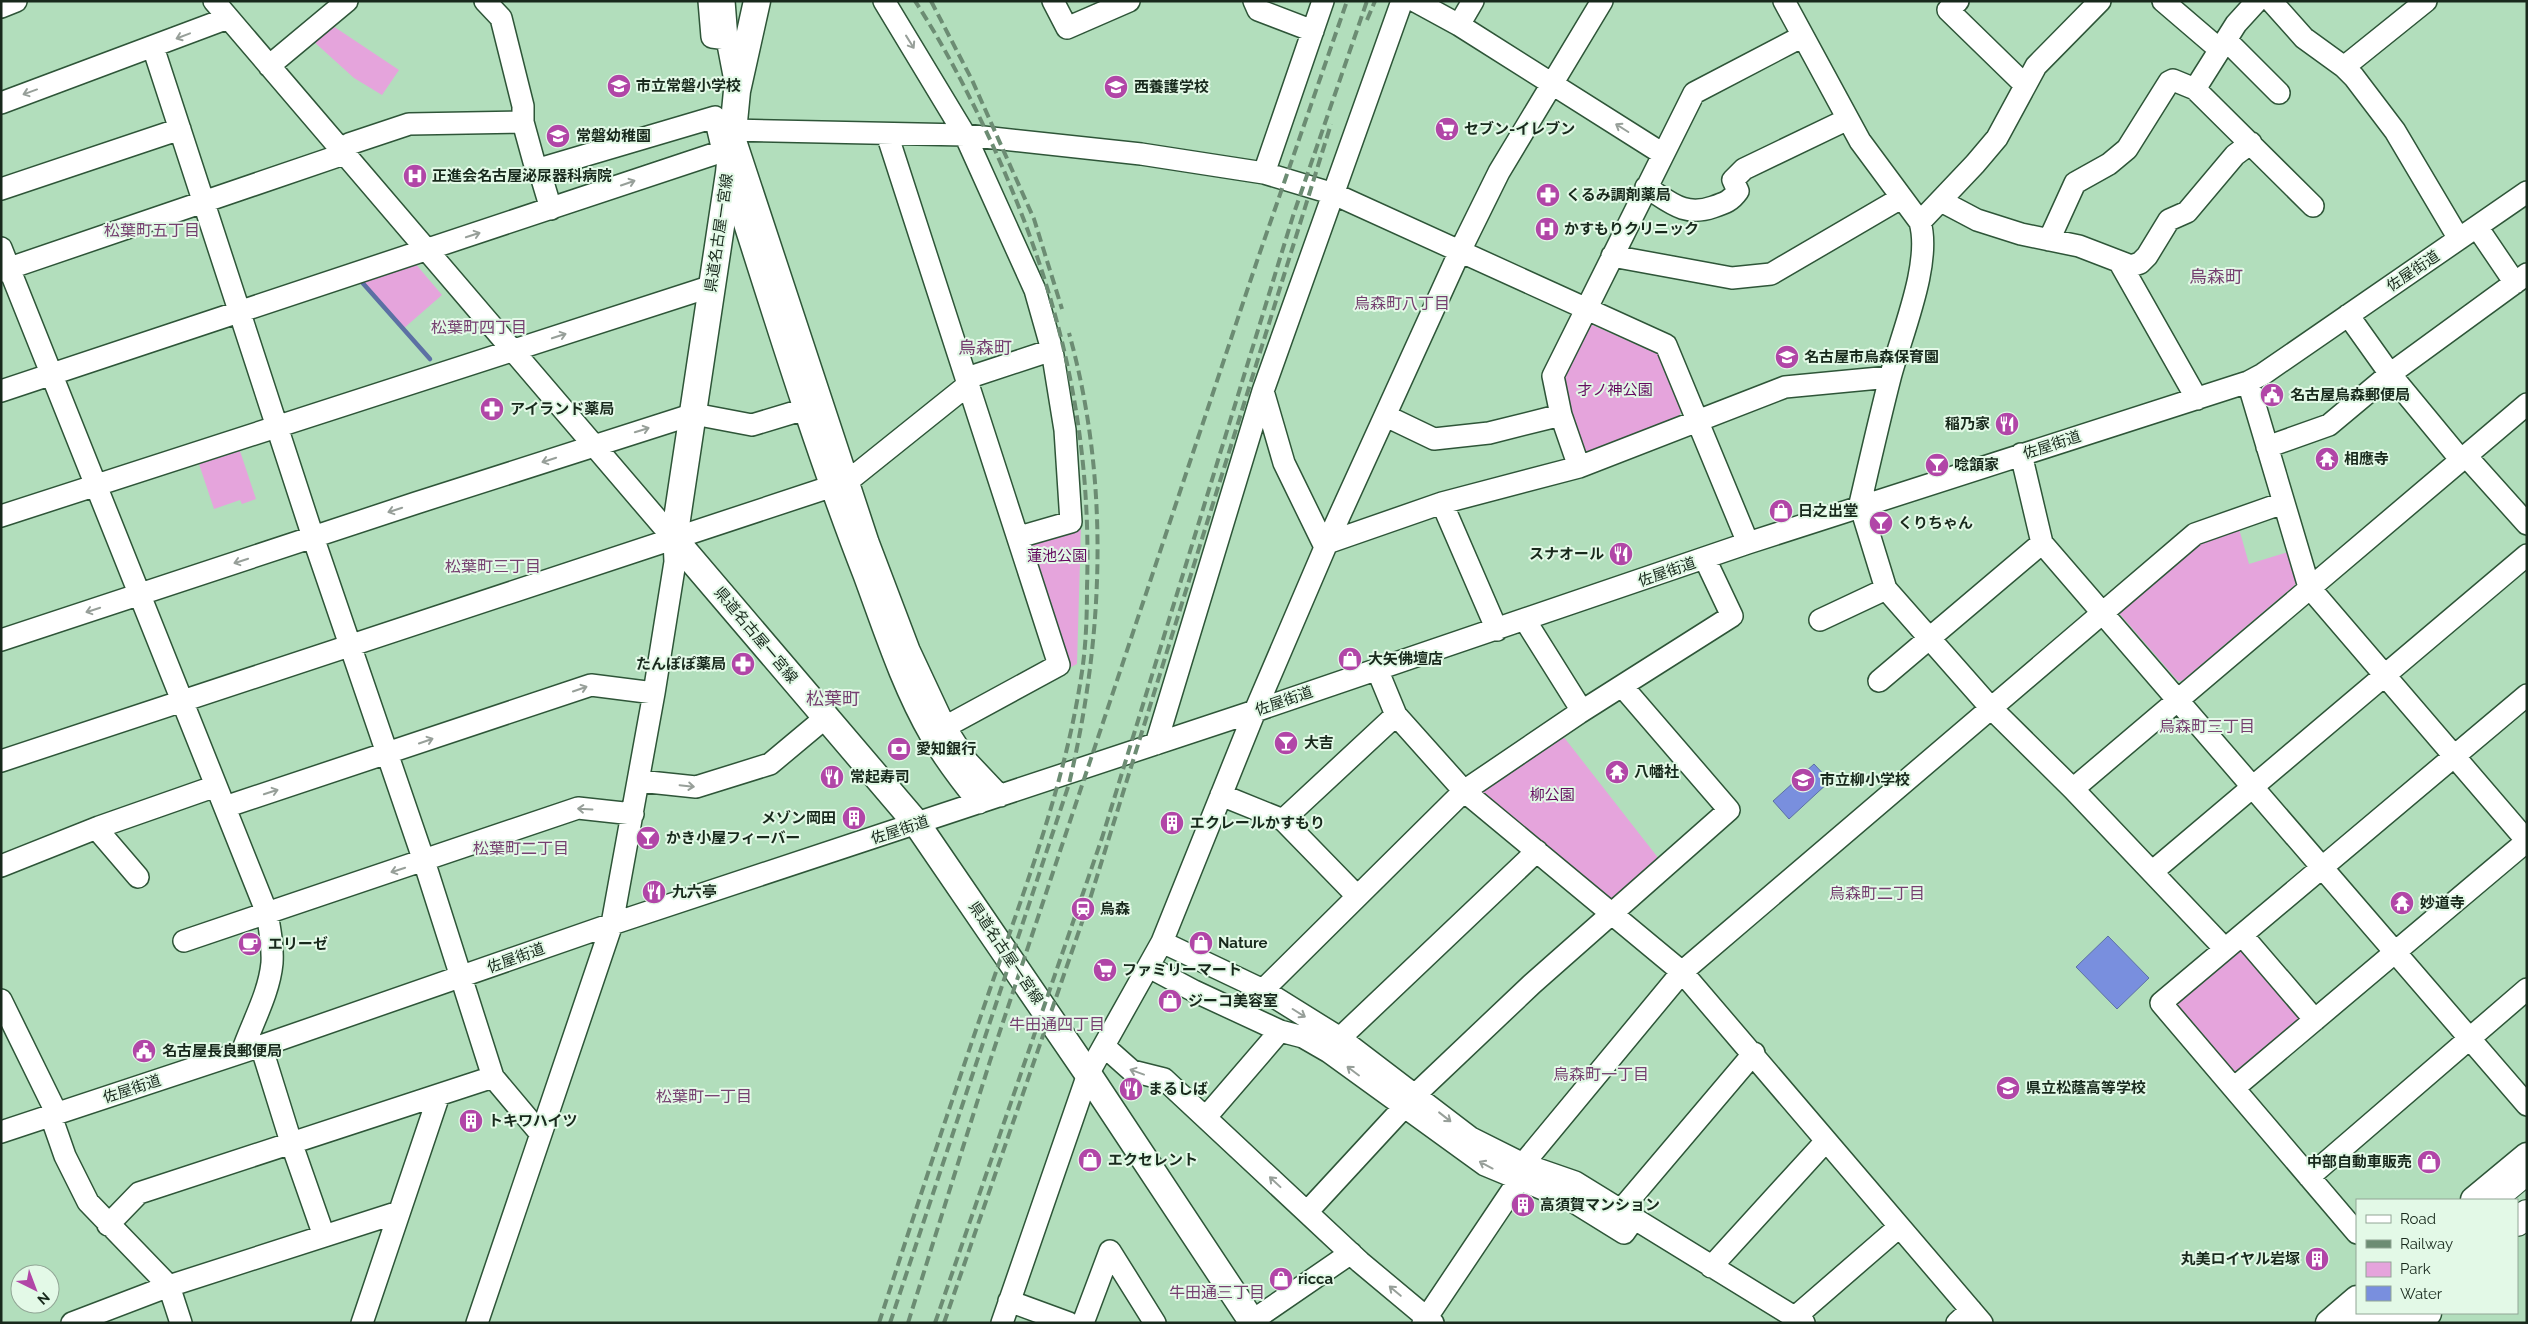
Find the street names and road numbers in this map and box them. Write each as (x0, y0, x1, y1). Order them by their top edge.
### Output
street label: 県道名古屋一宮線 (702, 172, 736, 294)
street label: 佐屋街道 (2383, 247, 2443, 295)
street label: 佐屋街道 (2021, 427, 2083, 463)
street label: 佐屋街道 (1636, 554, 1698, 590)
street label: 県道名古屋一宮線 (711, 583, 801, 687)
street label: 佐屋街道 (1253, 683, 1315, 719)
street label: 佐屋街道 (869, 812, 931, 848)
street label: 県道名古屋一宮線 (965, 898, 1047, 1008)
street label: 佐屋街道 (485, 939, 547, 977)
street label: 佐屋街道 (101, 1071, 163, 1107)

